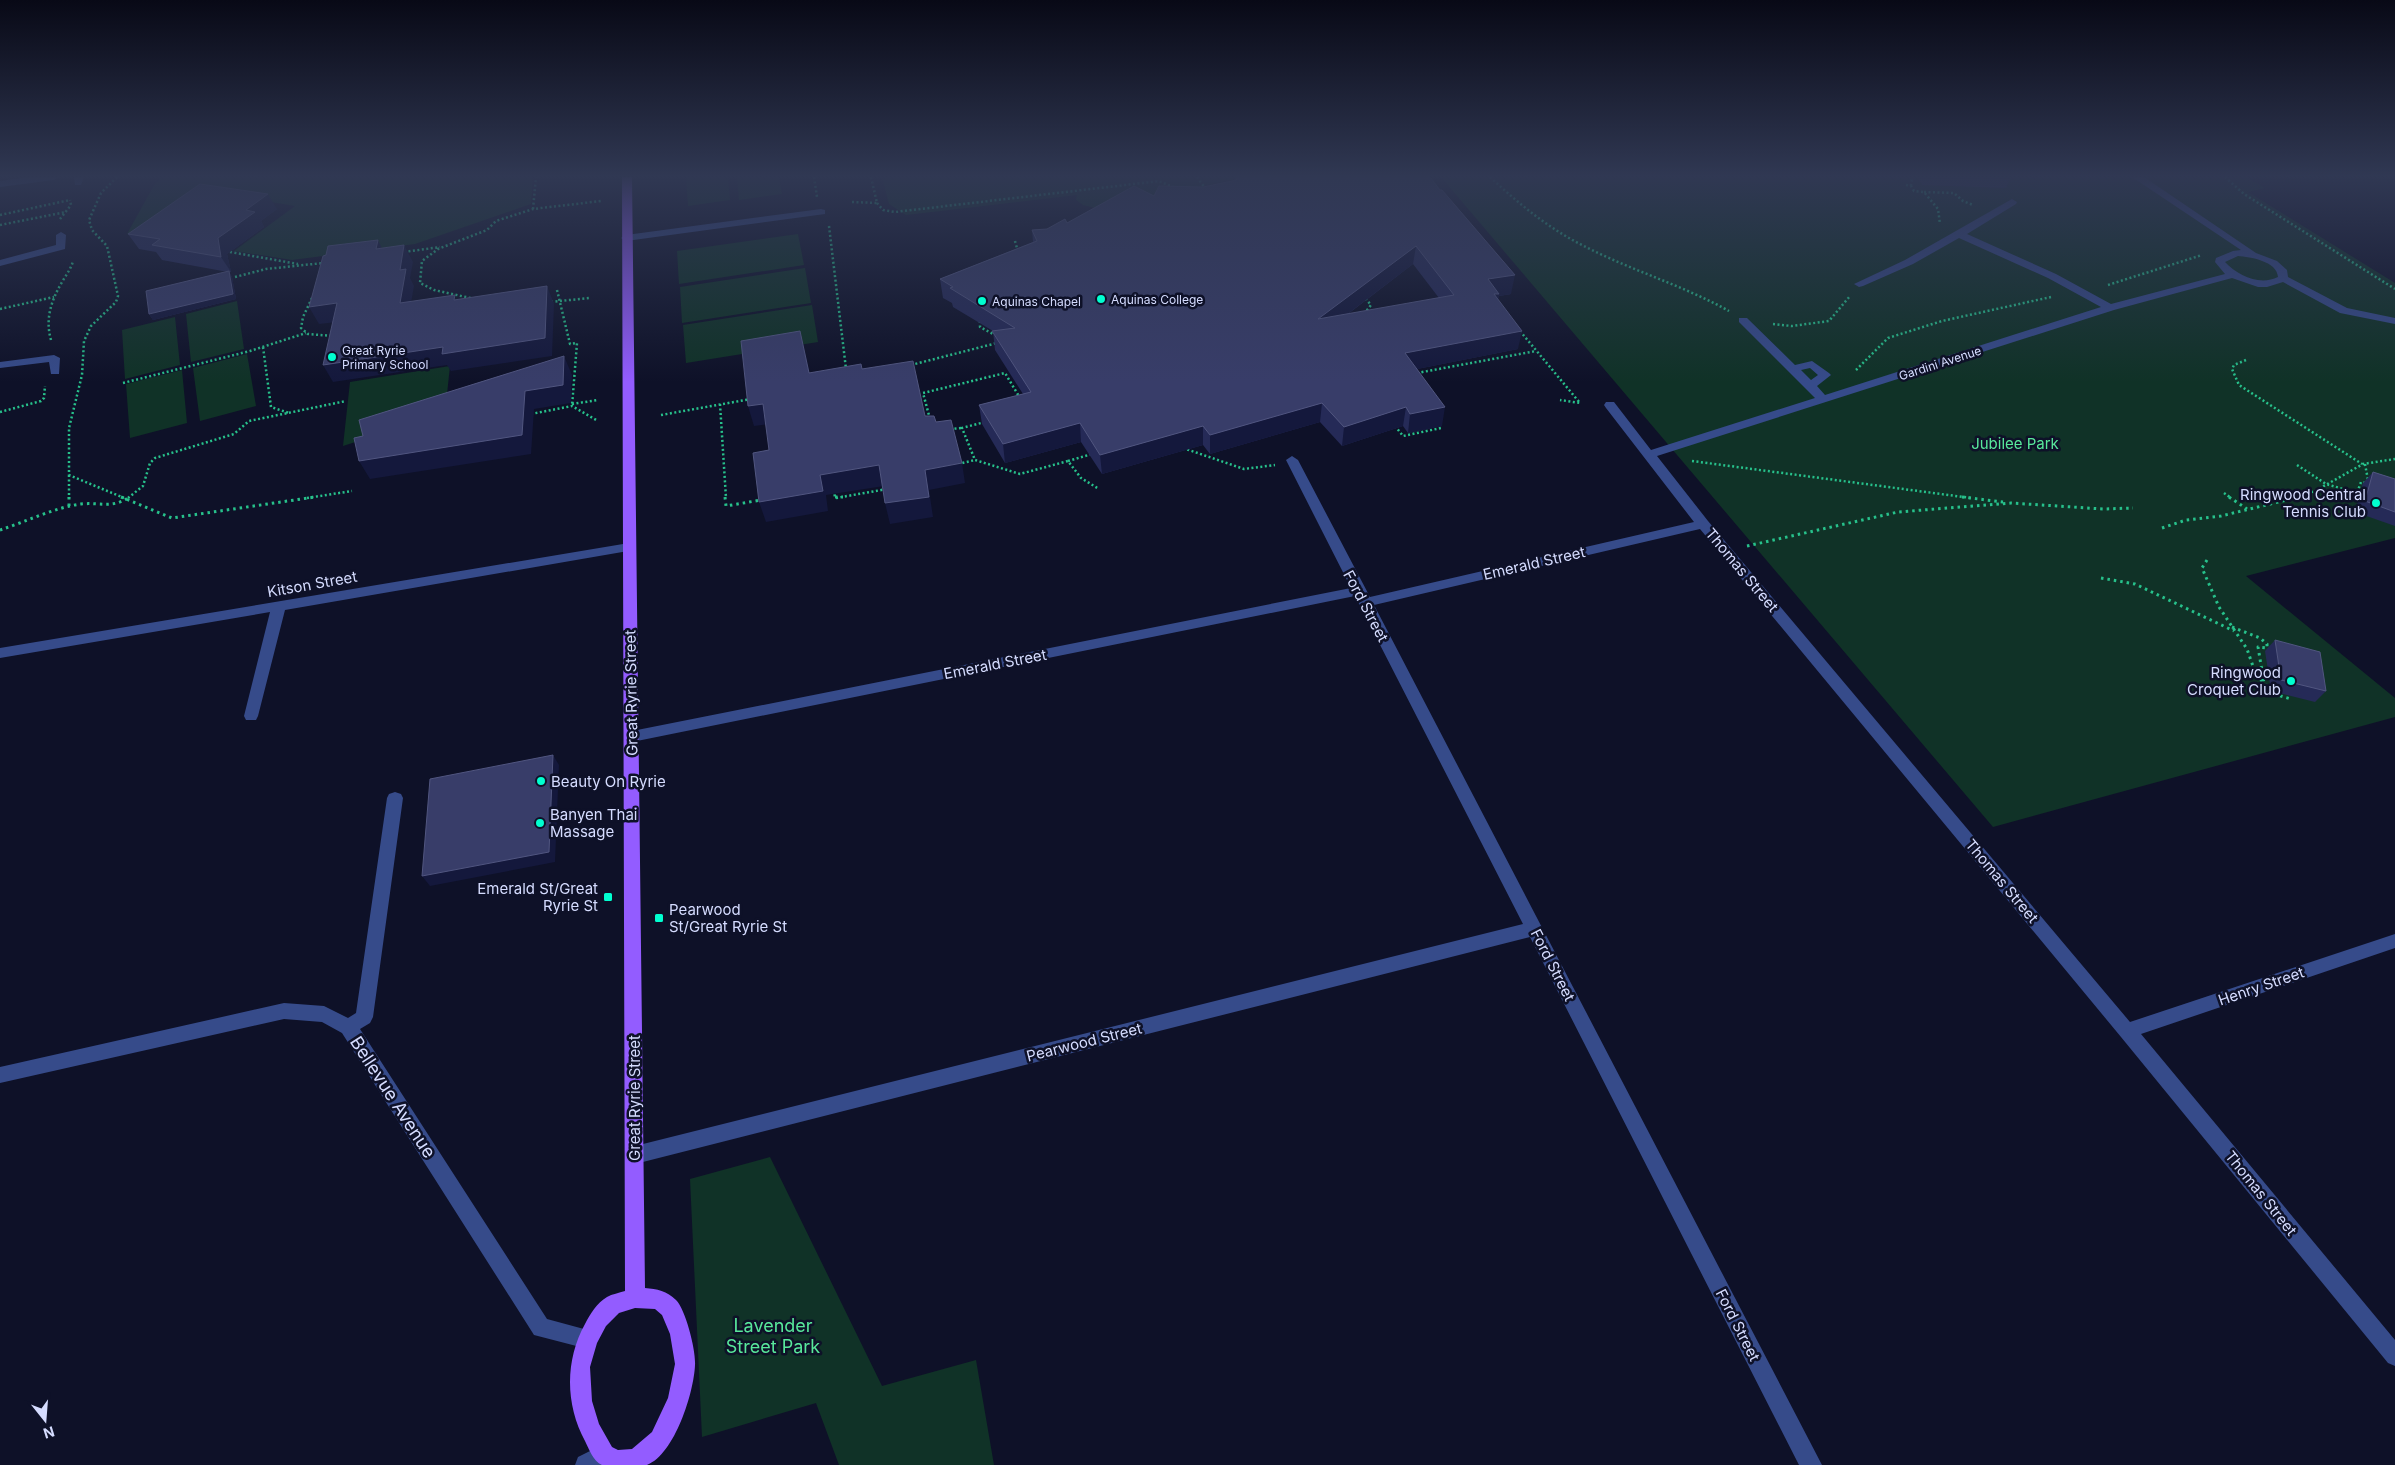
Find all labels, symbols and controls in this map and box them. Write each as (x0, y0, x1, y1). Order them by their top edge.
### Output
place label: Aquinas College (1111, 292, 1203, 307)
marker: Aquinas College (1095, 293, 1107, 305)
place label: Aquinas Chapel (992, 294, 1081, 309)
marker: Aquinas Chapel (976, 295, 988, 307)
place label: Great Ryrie Primary School (342, 343, 428, 372)
street label: Gardini Avenue (1897, 343, 1983, 383)
marker: Great Ryrie Primary School (326, 351, 338, 363)
park label: Jubilee Park (1971, 434, 2060, 453)
place label: Ringwood Central Tennis Club (2240, 485, 2366, 521)
marker: Ringwood Central Tennis Club (2370, 497, 2382, 509)
street label: Thomas Street (1701, 524, 1783, 616)
street label: Emerald Street (1481, 542, 1587, 584)
street label: Kitson Street (266, 567, 359, 601)
street label: Ford Street (1339, 567, 1393, 645)
street label: Great Ryrie Street (620, 630, 642, 756)
street label: Emerald Street (942, 645, 1048, 683)
place label: Ringwood Croquet Club (2187, 663, 2281, 699)
marker: Ringwood Croquet Club (2285, 675, 2297, 687)
place label: Beauty On Ryrie (551, 772, 666, 791)
marker: Beauty On Ryrie (535, 775, 547, 787)
place label: Banyen Thai Massage (550, 805, 637, 841)
marker: Banyen Thai Massage (534, 817, 546, 829)
street label: Thomas Street (1961, 835, 2043, 927)
place label: Emerald St/Great Ryrie St (477, 879, 598, 915)
marker: Emerald St/Great Ryrie St (602, 891, 614, 903)
place label: Pearwood St/Great Ryrie St (669, 900, 787, 936)
marker: Pearwood St/Great Ryrie St (653, 912, 665, 924)
street label: Ford Street (1527, 926, 1579, 1004)
street label: Henry Street (2216, 962, 2307, 1010)
street label: Pearwood Street (1024, 1018, 1144, 1066)
street label: Bellevue Avenue (346, 1032, 440, 1162)
street label: Great Ryrie Street (625, 1035, 644, 1161)
street label: Thomas Street (2221, 1147, 2301, 1239)
street label: Ford Street (1712, 1286, 1764, 1364)
park label: Lavender Street Park (726, 1315, 820, 1357)
north arrow (20, 1395, 70, 1445)
text: N (41, 1423, 57, 1443)

